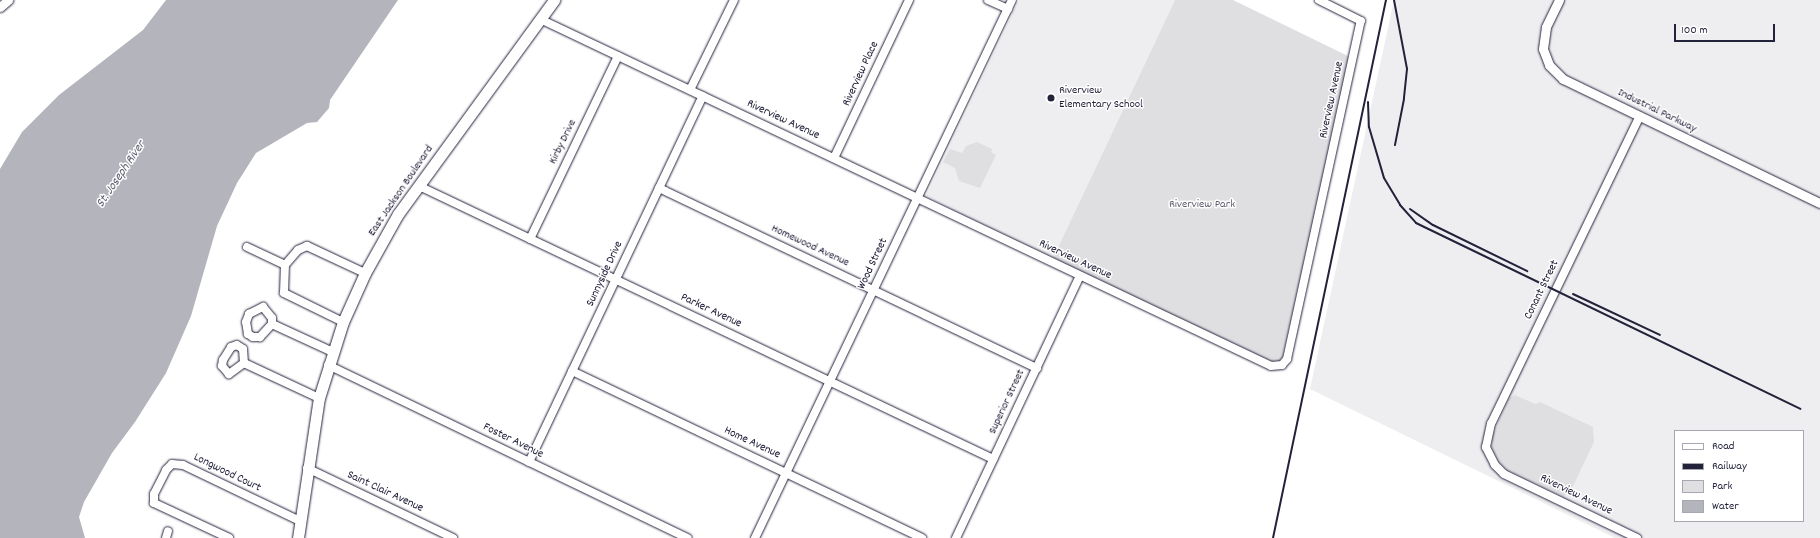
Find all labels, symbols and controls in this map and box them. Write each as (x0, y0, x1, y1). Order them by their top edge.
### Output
scale bar (1676, 16, 1777, 42)
text: 100 m (1681, 22, 1708, 39)
street label: Riverview Place (840, 39, 882, 109)
street label: Riverview Avenue (1317, 60, 1347, 140)
place label: Riverview Elementary School (1059, 84, 1143, 112)
street label: Industrial Parkway (1615, 86, 1699, 136)
marker: Riverview Elementary School (1046, 93, 1056, 103)
street label: Riverview Avenue (744, 97, 822, 143)
street label: Kirby Drive (546, 117, 580, 167)
water label: St. Joseph River (94, 139, 150, 211)
street label: East Jackson Boulevard (365, 143, 437, 239)
park label: Riverview Park (1169, 198, 1235, 212)
street label: Homewood Avenue (769, 222, 851, 270)
street label: Wood Street (855, 236, 891, 292)
street label: Riverview Avenue (1036, 237, 1114, 283)
street label: Sunnyside Drive (584, 239, 626, 309)
street label: Conant Street (1521, 258, 1563, 322)
street label: Parker Avenue (678, 291, 744, 331)
street label: Superior Street (986, 367, 1028, 437)
street label: Foster Avenue (480, 420, 546, 462)
street label: Home Avenue (722, 424, 782, 462)
legend (1674, 430, 1804, 522)
text: Road (1712, 438, 1734, 455)
street label: Longwood Court (191, 450, 263, 496)
text: Railway (1712, 458, 1747, 475)
street label: Saint Clair Avenue (345, 468, 425, 516)
street label: Riverview Avenue (1538, 471, 1614, 519)
text: Park (1712, 478, 1732, 495)
text: Water (1712, 498, 1739, 515)

